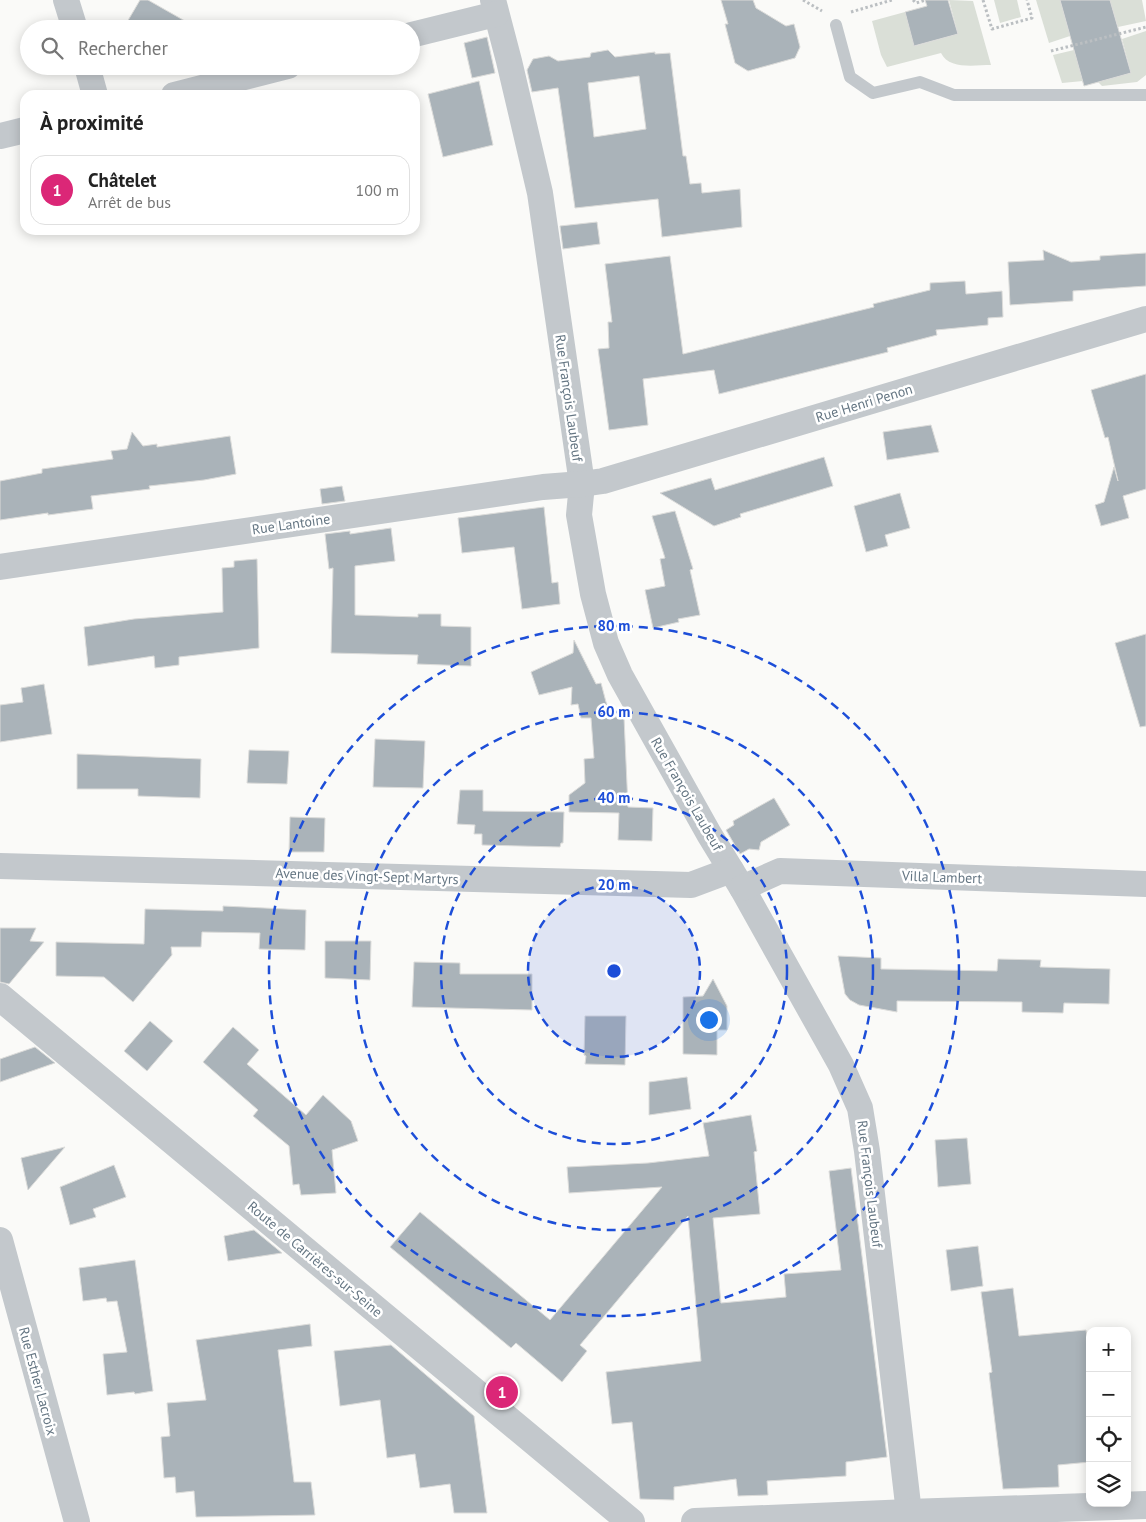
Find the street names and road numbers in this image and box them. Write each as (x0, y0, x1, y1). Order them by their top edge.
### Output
street label: Rue François Laubeuf (551, 333, 587, 463)
street label: Rue Henri Penon (813, 380, 915, 426)
street label: Rue Lantoine (251, 510, 331, 538)
street label: Rue François Laubeuf (647, 734, 727, 854)
street label: Avenue des Vingt-Sept Martyrs (275, 864, 459, 888)
street label: Villa Lambert (900, 867, 983, 887)
street label: Rue François Laubeuf (853, 1119, 887, 1249)
street label: Route de Carrières-sur-Seine (244, 1197, 386, 1321)
street label: Rue Esther Lacroix (15, 1325, 61, 1437)

